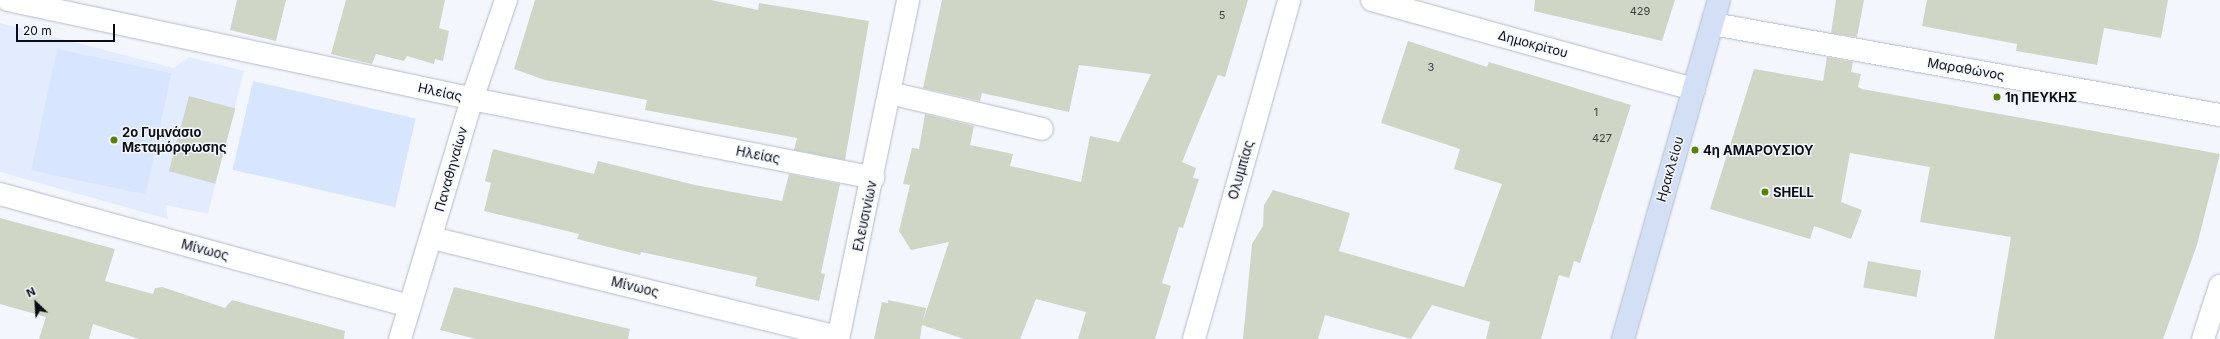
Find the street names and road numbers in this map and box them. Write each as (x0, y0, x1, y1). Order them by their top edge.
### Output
street label: Δημοκρίτου (1496, 27, 1570, 61)
street label: Μαραθώνος (1926, 55, 2006, 83)
street label: Ηλείας (417, 80, 463, 104)
street label: Παναθηναίων (431, 125, 471, 213)
street label: Ηρακλείου (1653, 134, 1687, 204)
street label: Ολυμπίας (1225, 139, 1257, 201)
street label: Ηλείας (735, 143, 781, 167)
street label: Ελευσινίων (850, 179, 880, 253)
street label: Μίνωος (180, 236, 230, 264)
street label: Μίνωος (610, 274, 660, 300)

